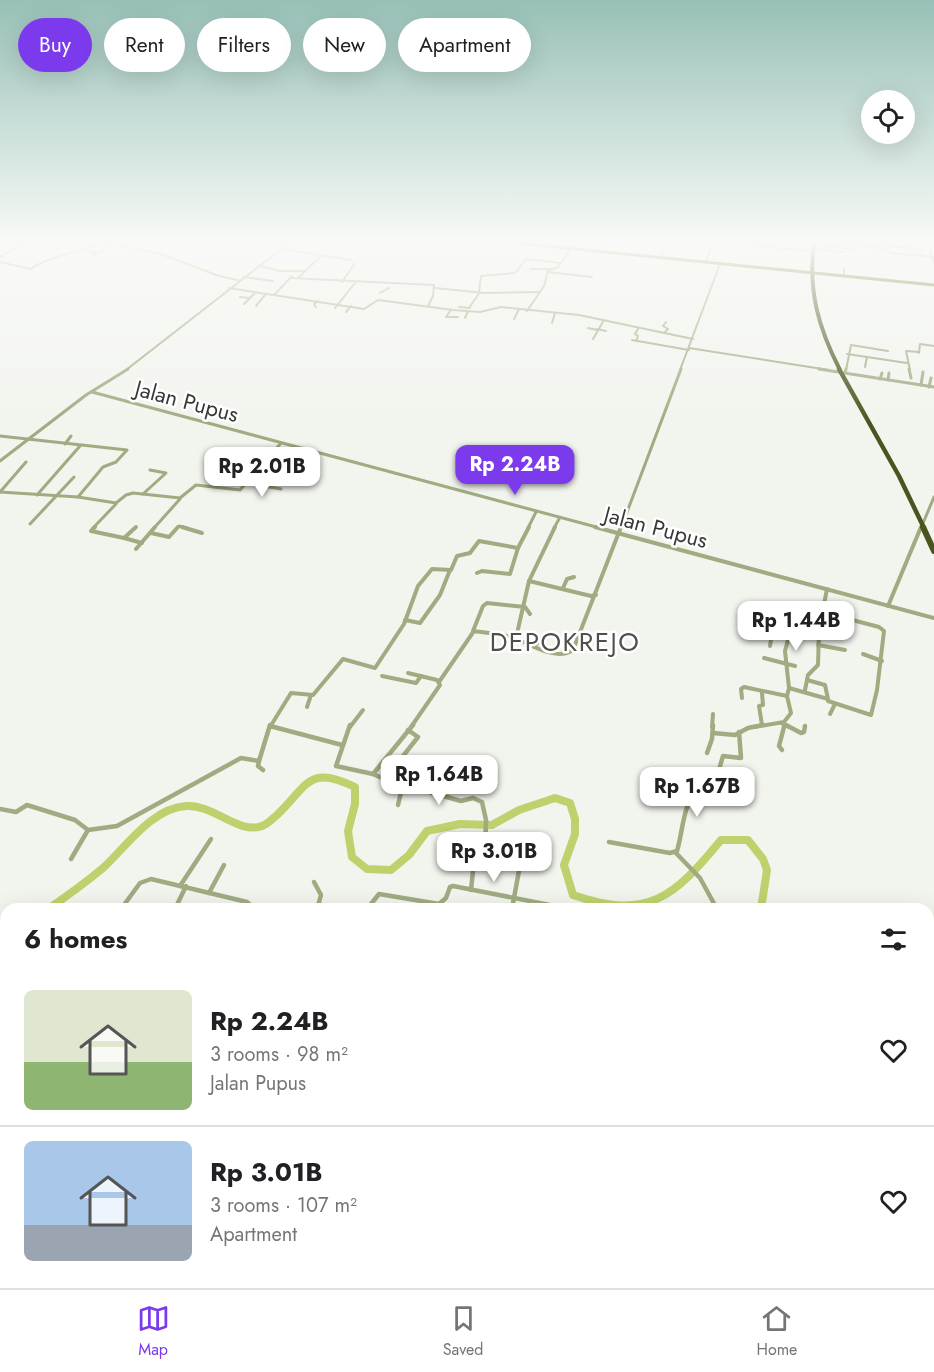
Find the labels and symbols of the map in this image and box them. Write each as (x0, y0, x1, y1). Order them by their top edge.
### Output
street label: Jalan Pupus (129, 371, 242, 430)
pin: Rp 2.24B (453, 445, 577, 496)
pin: Rp 2.01B (200, 447, 324, 498)
street label: Jalan Pupus (598, 497, 711, 556)
pin: Rp 1.44B (734, 601, 858, 652)
district label: DEPOKREJO (490, 623, 640, 661)
pin: Rp 1.64B (377, 755, 501, 806)
pin: Rp 1.67B (635, 767, 759, 818)
pin: Rp 3.01B (432, 832, 556, 883)

